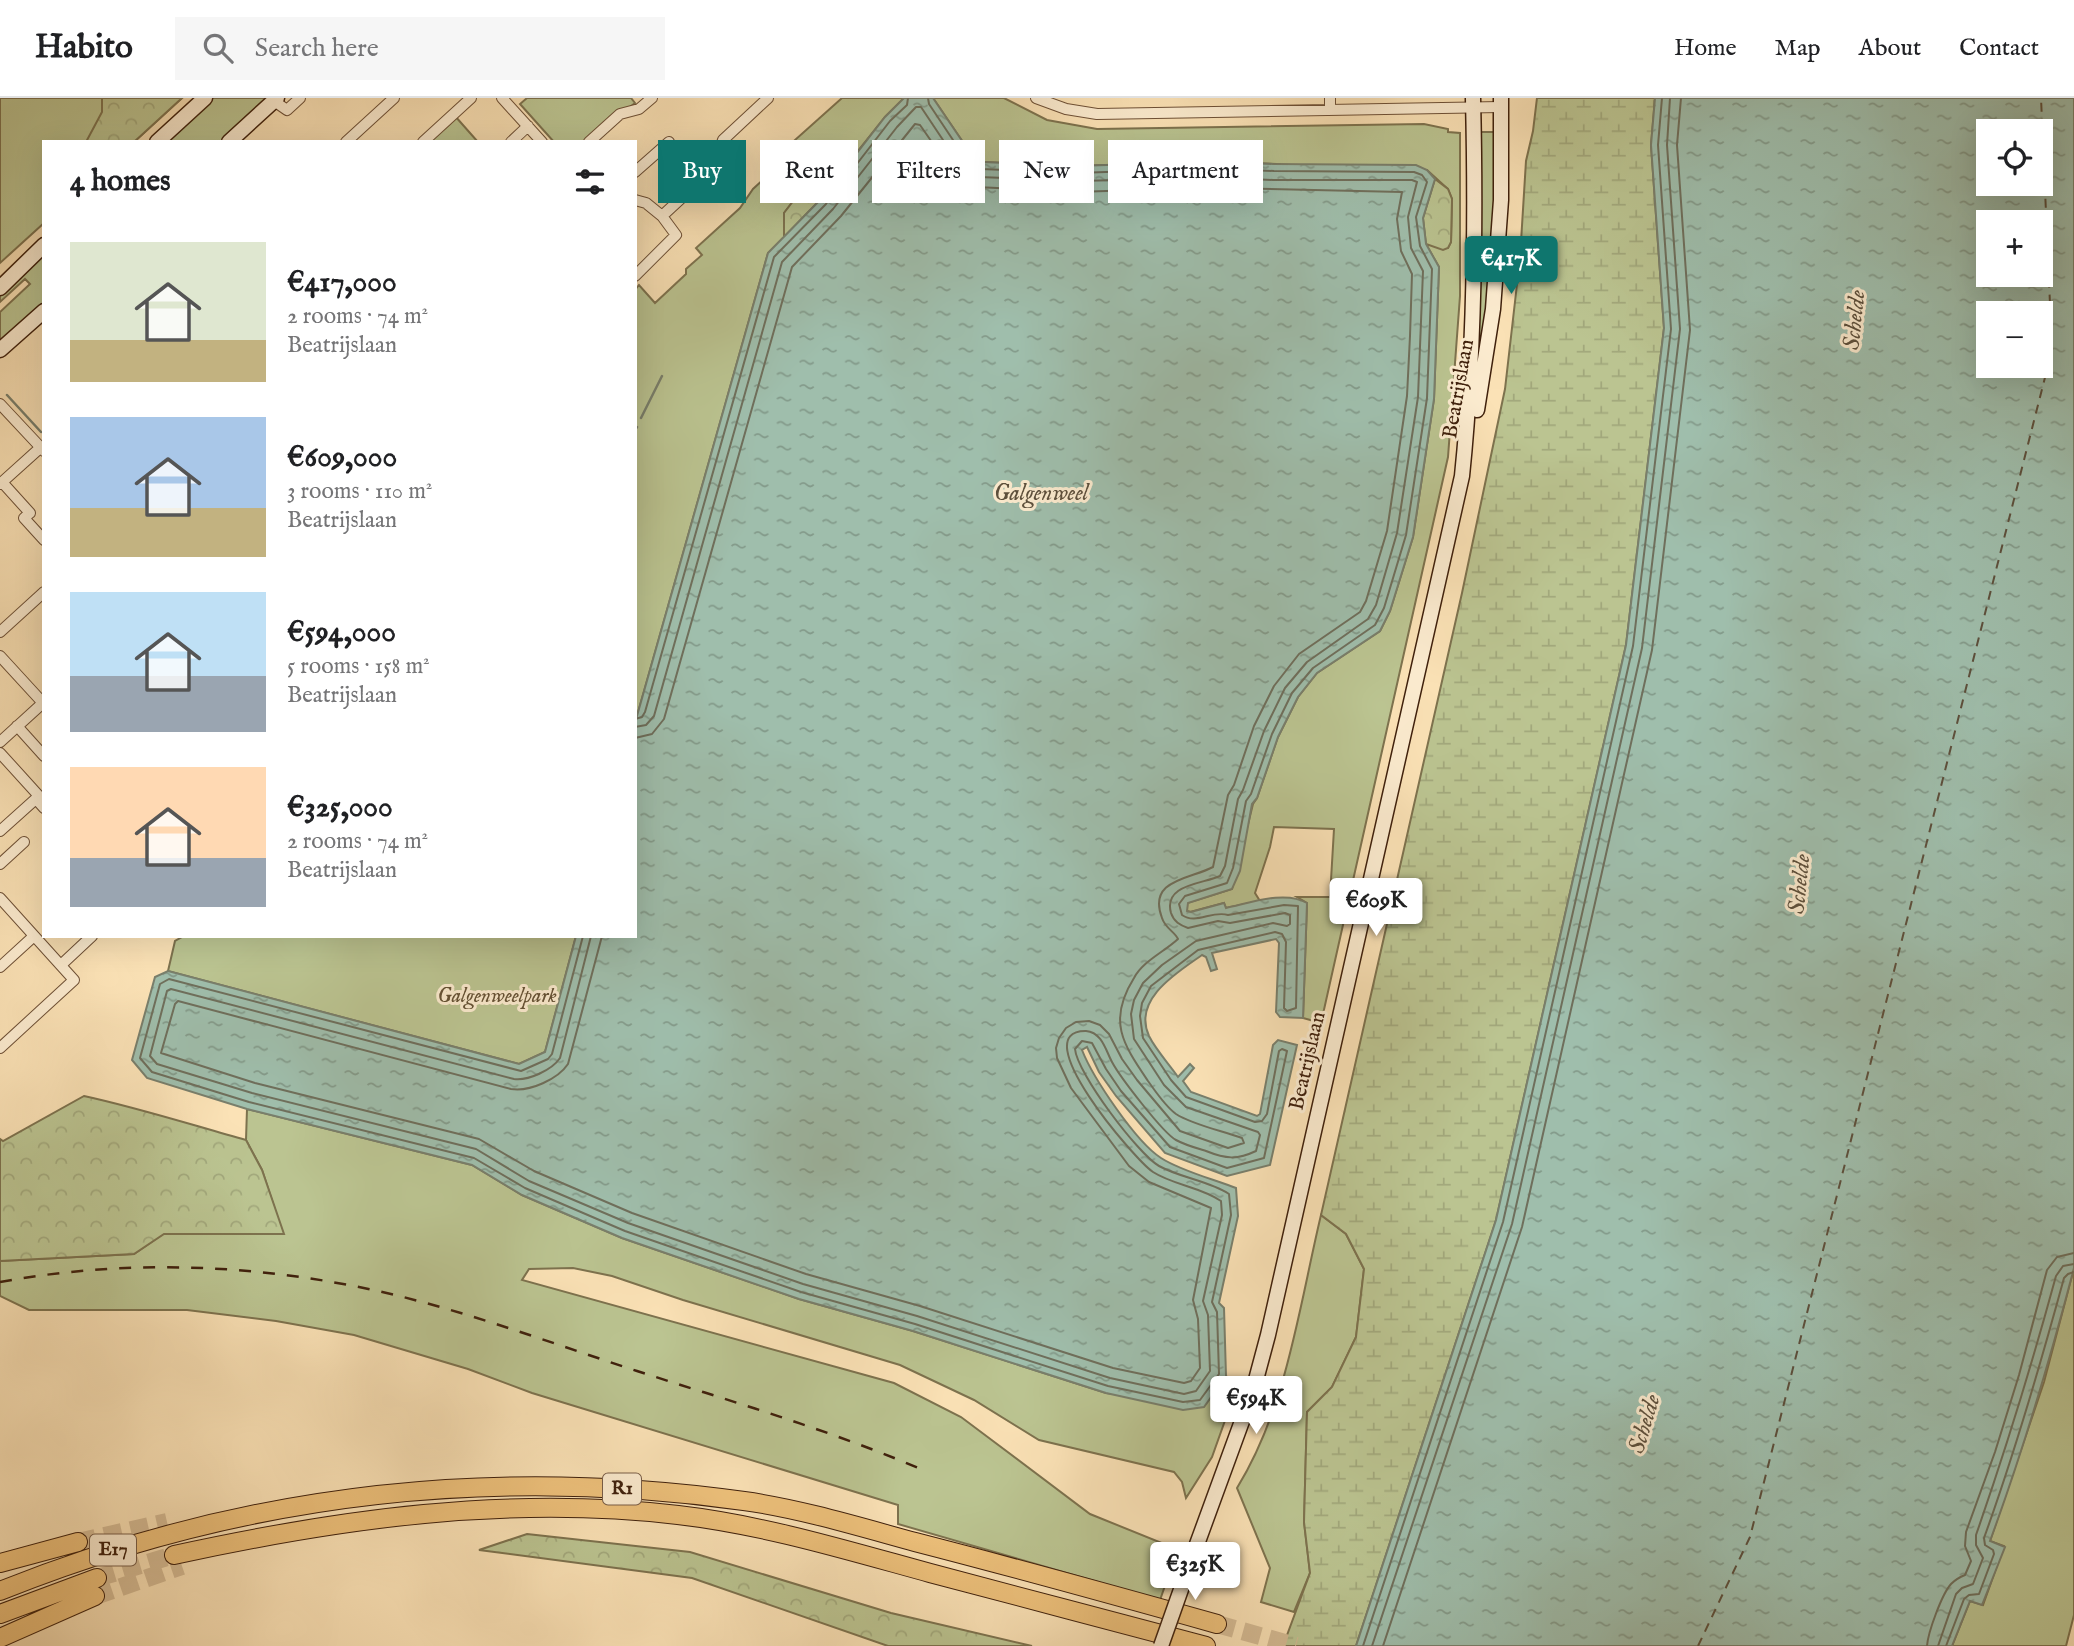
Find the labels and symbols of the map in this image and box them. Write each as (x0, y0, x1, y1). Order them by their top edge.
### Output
pin: €417K (1462, 236, 1560, 296)
water label: Schelde (1837, 288, 1873, 351)
street label: Beatrijslaan (1437, 337, 1481, 441)
water label: Galgenweel (994, 479, 1090, 509)
water label: Schelde (1782, 852, 1818, 915)
pin: €609K (1327, 878, 1425, 938)
park label: Galgenweelpark (437, 983, 557, 1010)
street label: Beatrijslaan (1284, 1009, 1332, 1113)
pin: €594K (1207, 1376, 1305, 1436)
water label: Schelde (1622, 1391, 1668, 1457)
road number: R1 (603, 1474, 641, 1504)
road number: E17 (90, 1534, 136, 1566)
pin: €325K (1146, 1542, 1244, 1602)

